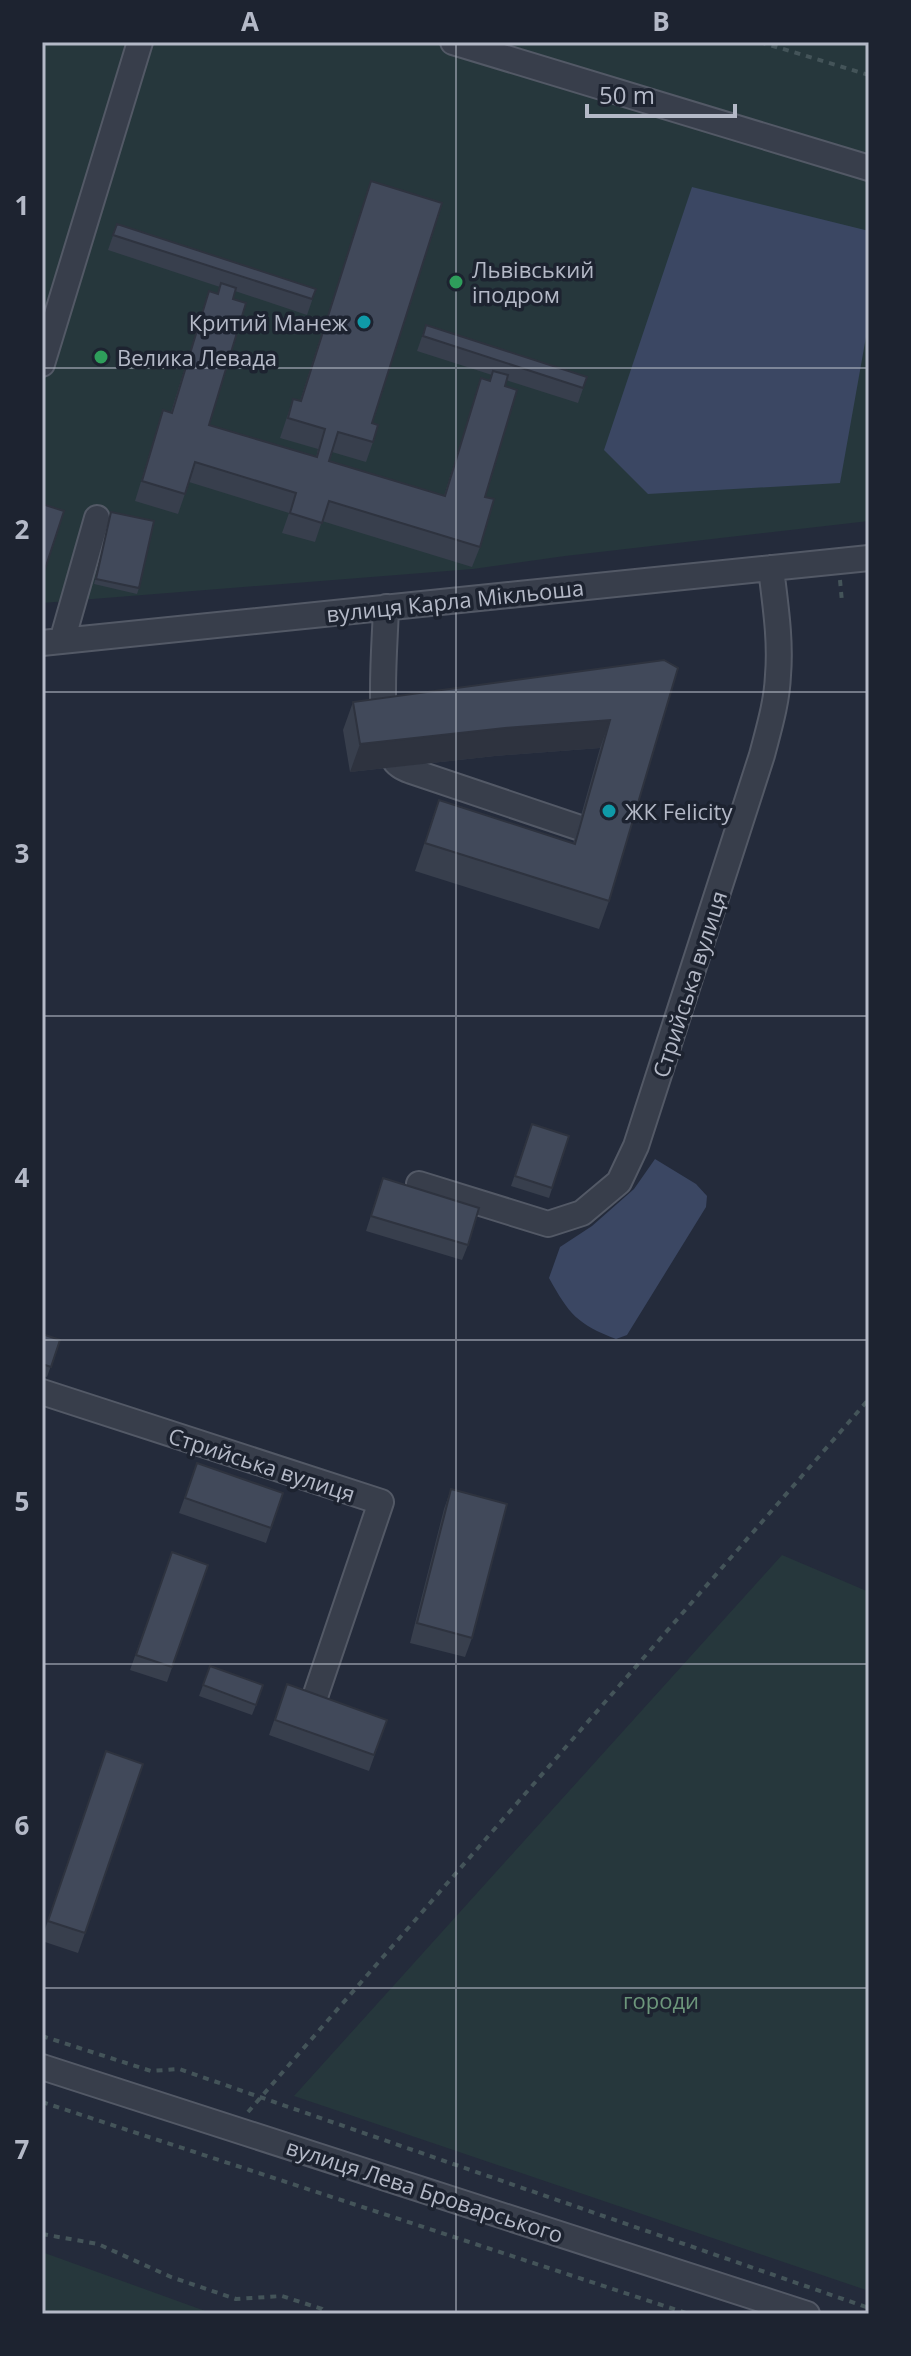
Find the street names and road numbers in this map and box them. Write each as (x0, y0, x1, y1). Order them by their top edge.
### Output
street label: вулиця Карла Мікльоша (325, 572, 585, 628)
street label: Стрийська вулиця (645, 887, 733, 1081)
street label: Стрийська вулиця (165, 1420, 359, 1508)
street label: вулиця Лева Броварського (283, 2131, 567, 2249)

